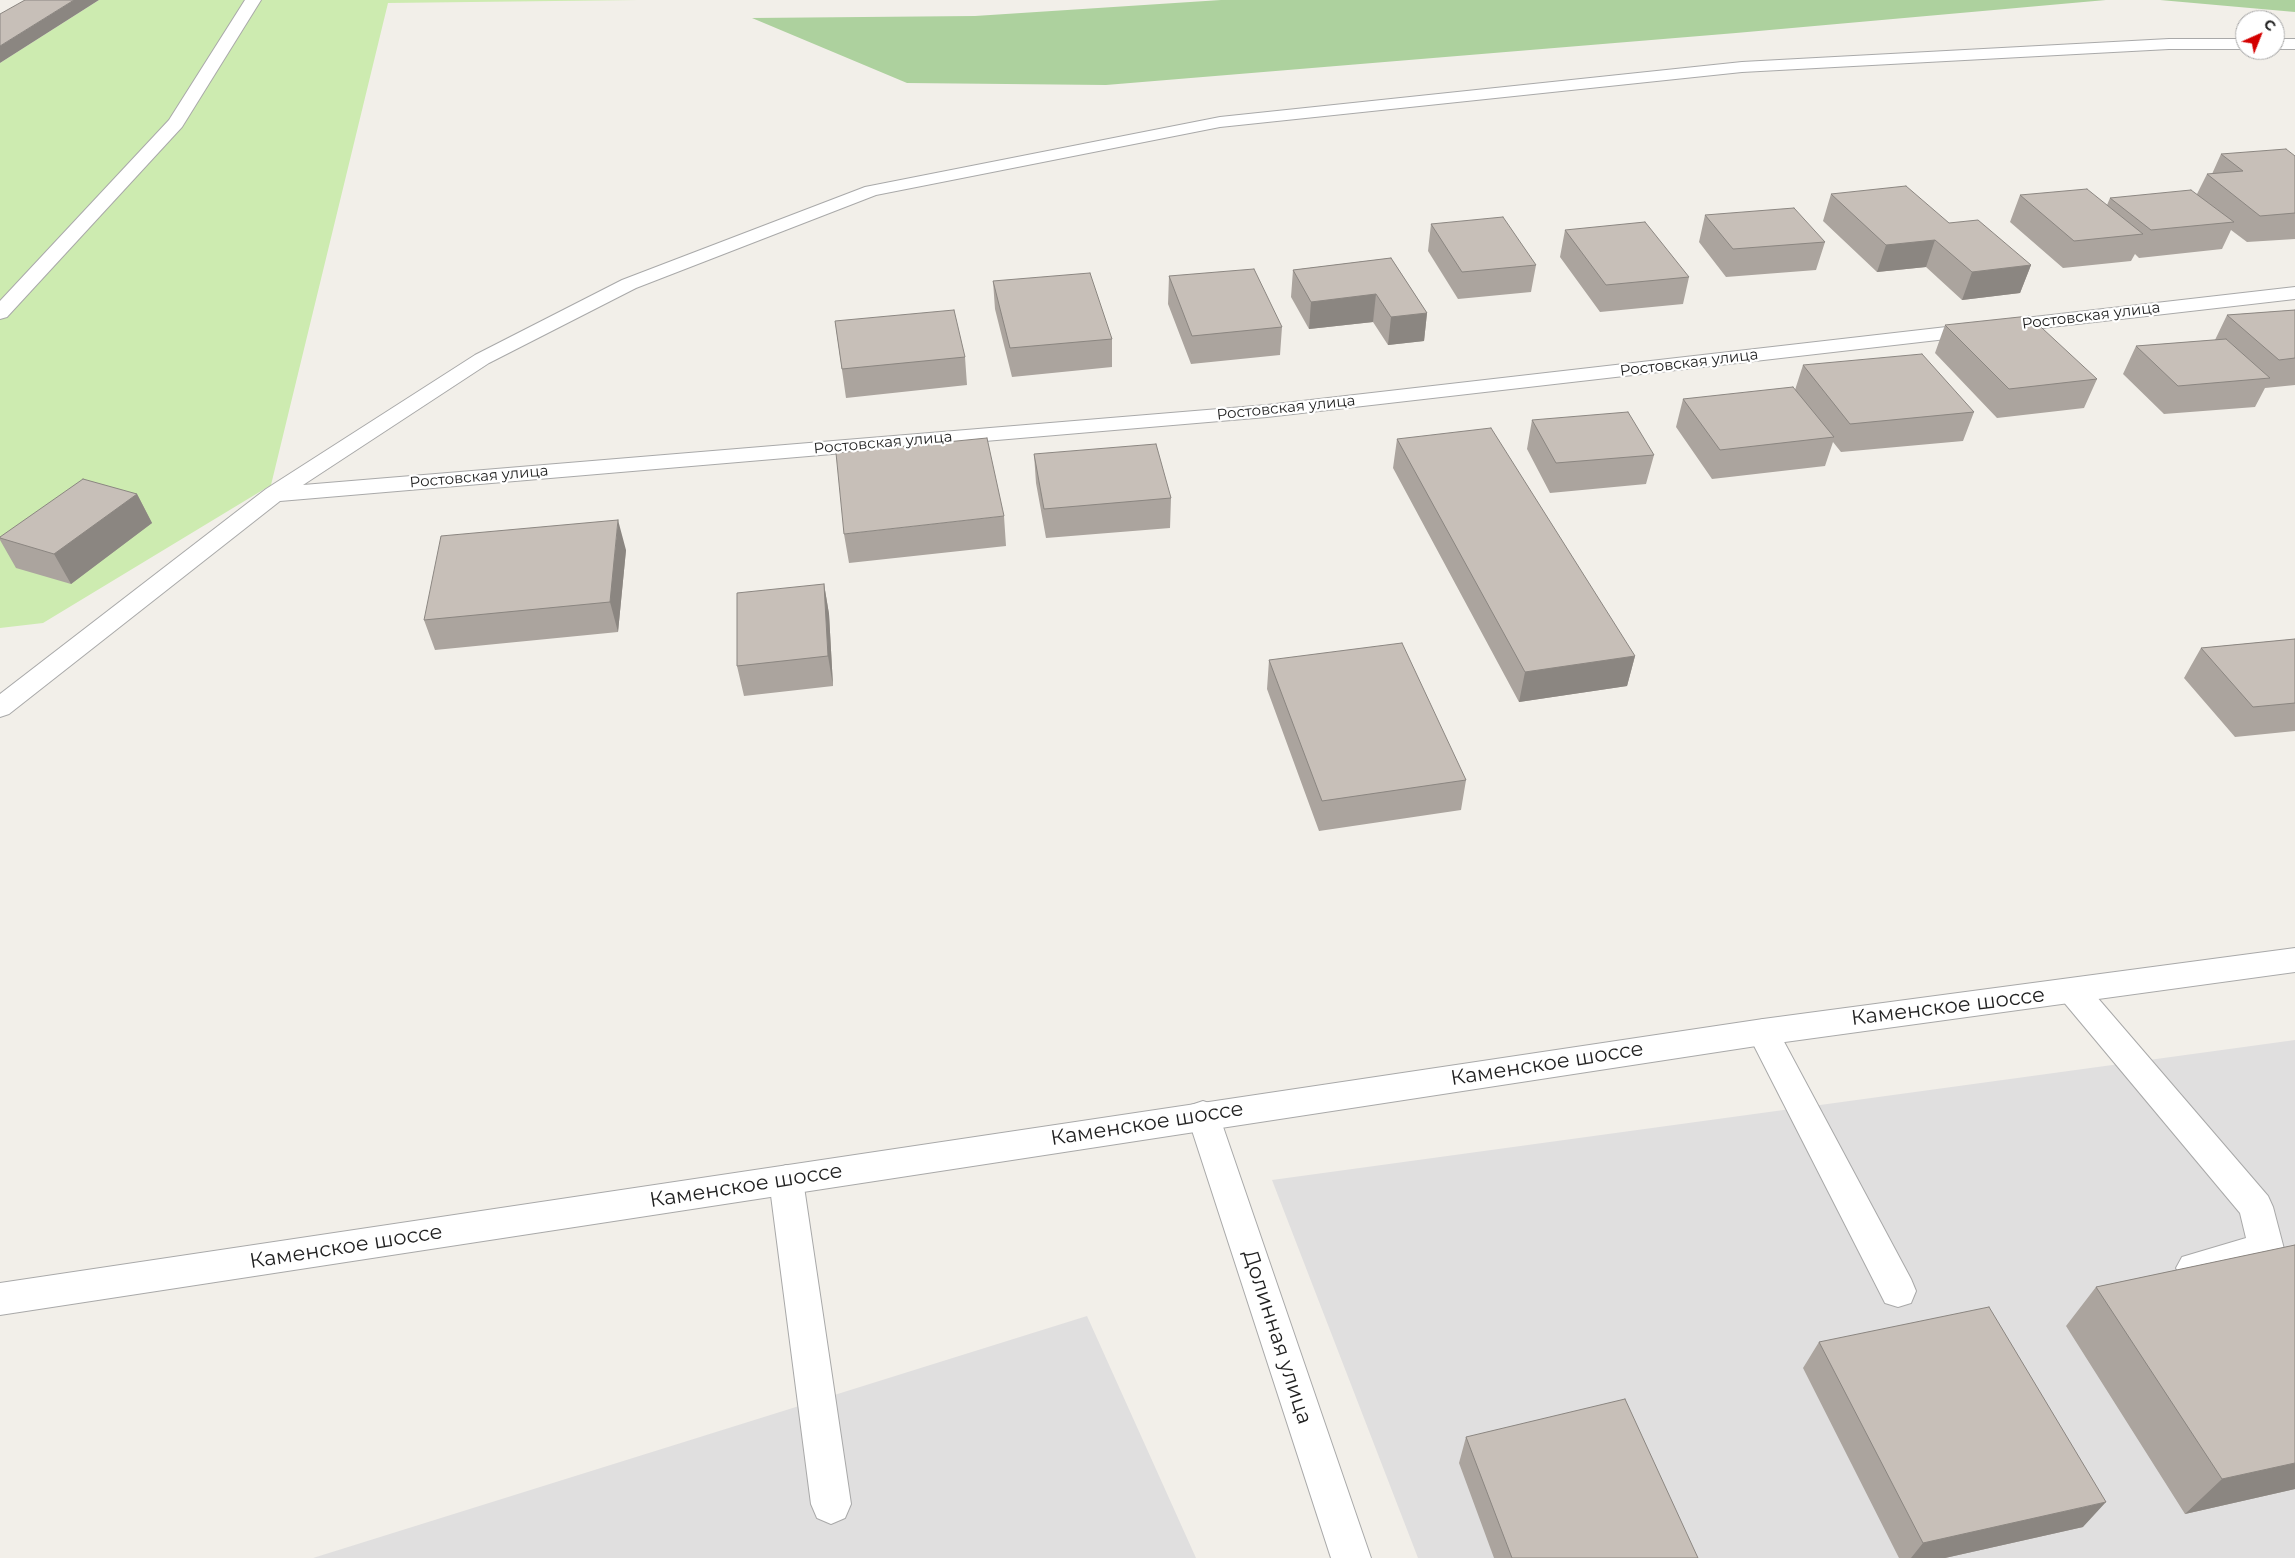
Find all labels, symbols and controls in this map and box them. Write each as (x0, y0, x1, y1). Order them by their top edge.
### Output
north arrow (2235, 10, 2285, 60)
text: С (2260, 15, 2280, 35)
street label: Ростовская улица (2021, 299, 2161, 333)
street label: Ростовская улица (1619, 346, 1759, 380)
street label: Ростовская улица (1216, 392, 1356, 424)
street label: Ростовская улица (813, 428, 953, 458)
street label: Ростовская улица (409, 462, 549, 492)
street label: Каменское шоссе (1850, 983, 2046, 1031)
street label: Каменское шоссе (1449, 1036, 1645, 1092)
street label: Каменское шоссе (1049, 1096, 1245, 1152)
street label: Каменское шоссе (648, 1158, 844, 1214)
street label: Каменское шоссе (248, 1219, 444, 1275)
street label: Долинная улица (1237, 1247, 1317, 1427)

